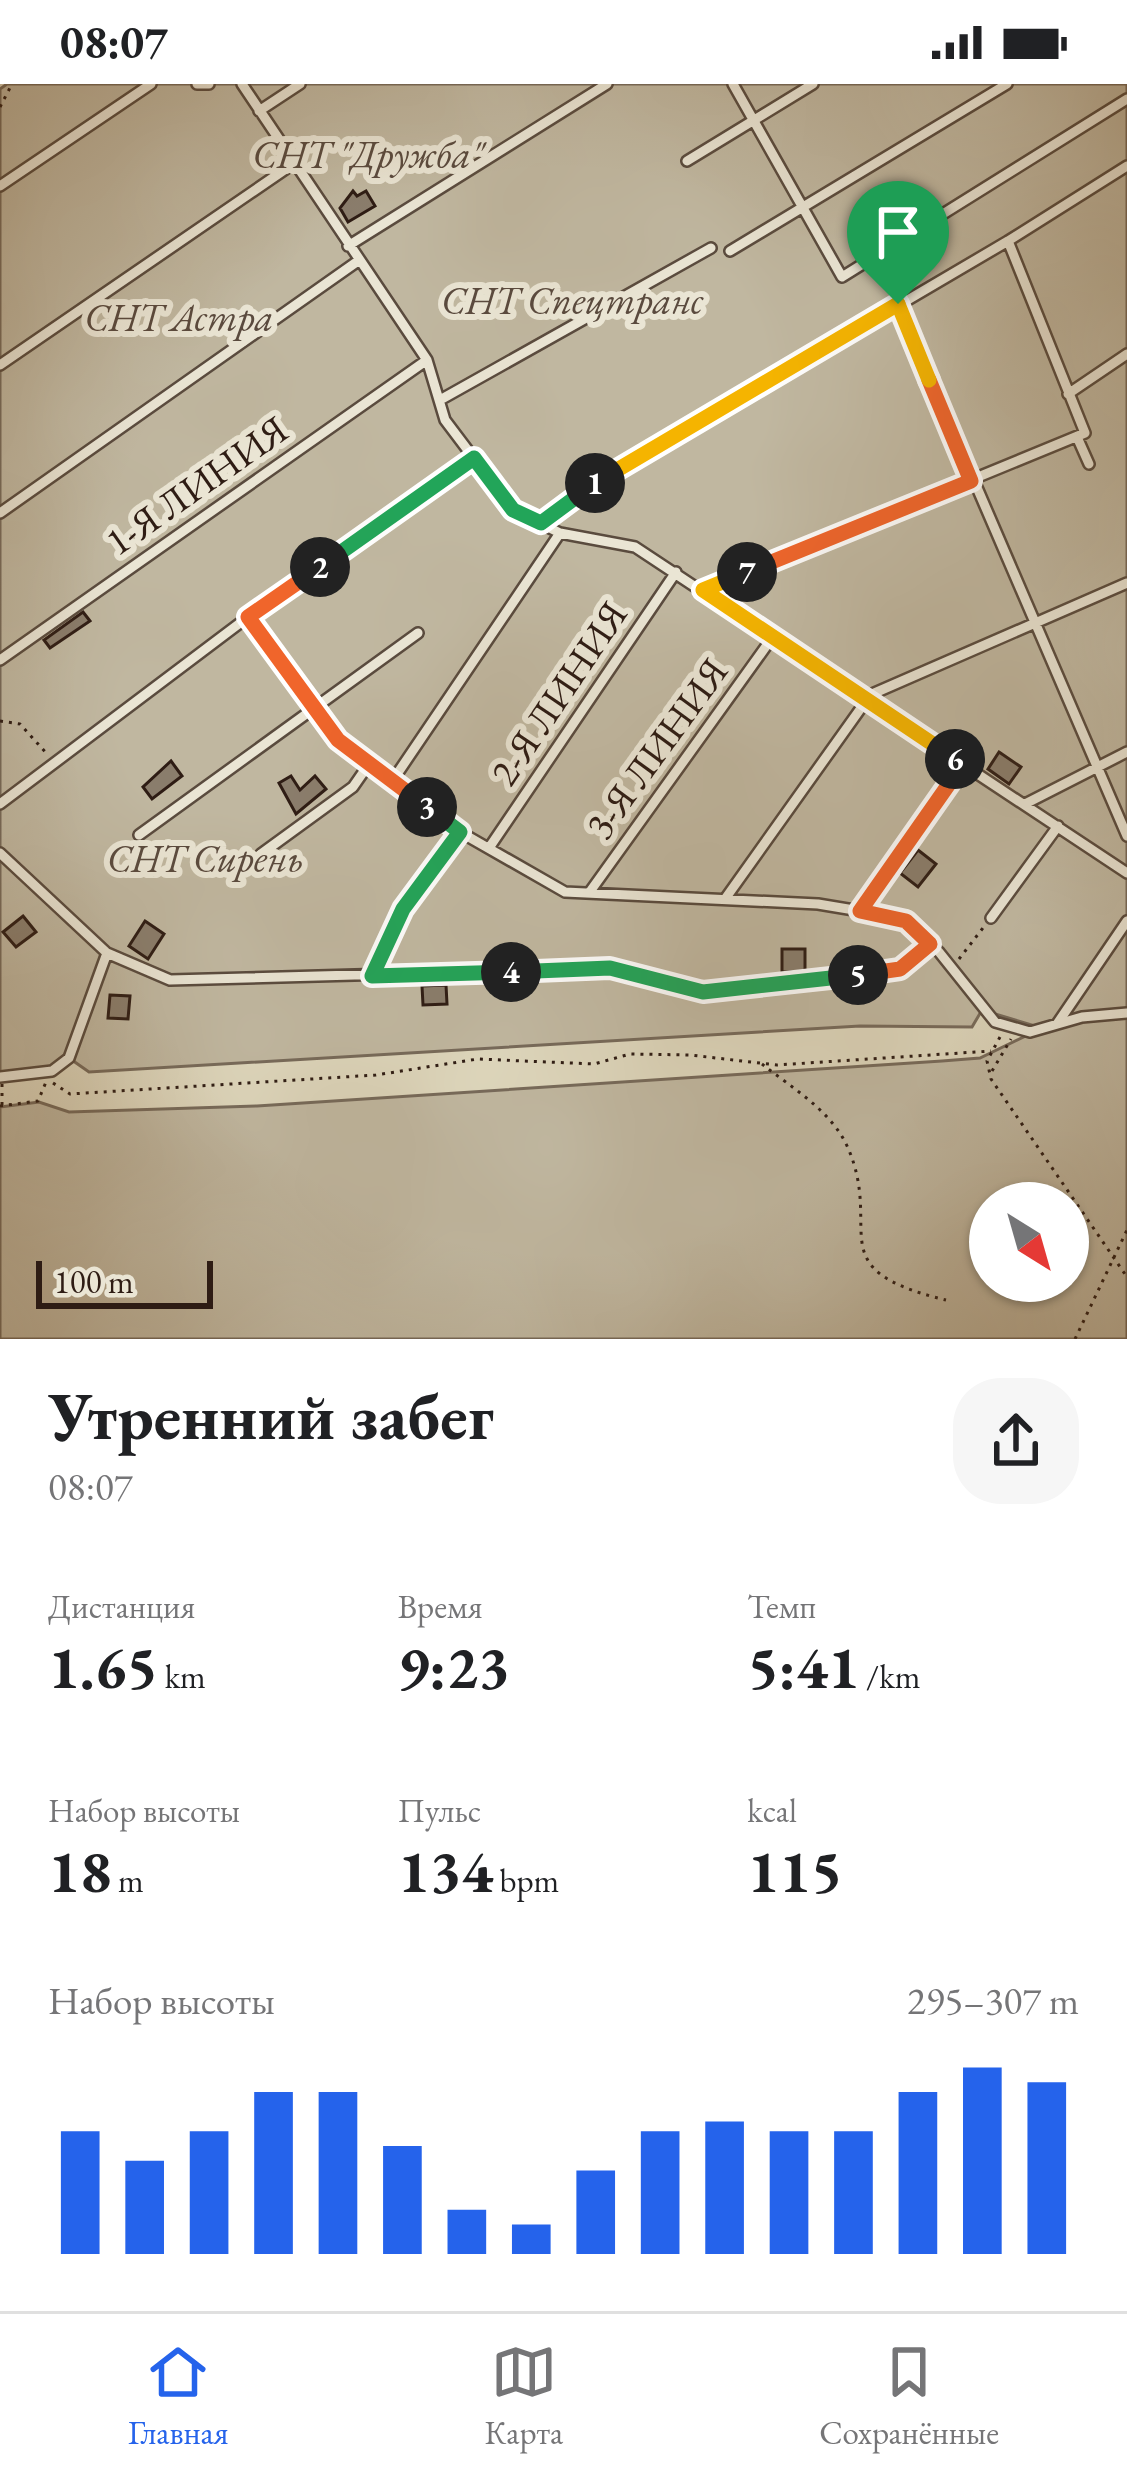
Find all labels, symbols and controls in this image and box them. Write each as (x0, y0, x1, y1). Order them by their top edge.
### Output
text: 08:07 (60, 13, 168, 71)
park label: СНТ "Дружба" (252, 128, 488, 179)
pin (847, 181, 949, 304)
icon: arrive (865, 199, 931, 265)
park label: СНТ Спецтранс (441, 274, 704, 325)
park label: СНТ Астра (84, 291, 274, 342)
street label: 1-Я ЛИНИЯ (95, 404, 298, 567)
pin: 1 (565, 453, 625, 513)
text: 1 (586, 461, 604, 504)
pin: 2 (290, 537, 350, 597)
pin: 7 (717, 542, 777, 602)
text: 2 (311, 545, 329, 588)
text: 7 (738, 550, 756, 593)
street label: 2-Я ЛИНИЯ (478, 591, 639, 795)
street label: 3-Я ЛИНИЯ (574, 648, 739, 849)
pin: 6 (925, 729, 985, 789)
text: 6 (946, 737, 964, 780)
pin: 3 (397, 777, 457, 837)
text: 3 (418, 785, 436, 828)
park label: СНТ Сирень (107, 832, 303, 883)
pin: 4 (481, 942, 541, 1002)
pin: 5 (828, 945, 888, 1005)
text: 4 (502, 950, 520, 993)
text: 5 (849, 953, 867, 996)
north arrow (969, 1182, 1089, 1302)
map controls (969, 1182, 1089, 1302)
scale bar (36, 1255, 213, 1308)
text: 100 m (54, 1260, 134, 1303)
text: Утренний забег (48, 1373, 494, 1459)
button: share (953, 1378, 1079, 1504)
text: 08:07 (48, 1461, 133, 1512)
text: Дистанция (48, 1585, 195, 1628)
text: Время (398, 1585, 482, 1628)
text: Темп (747, 1585, 816, 1628)
text: 1.65 (48, 1628, 158, 1706)
text: 9:23 (398, 1628, 510, 1706)
text: 5:41 (747, 1628, 859, 1706)
text: km (158, 1655, 206, 1698)
text: /km (859, 1655, 920, 1698)
text: Набор высоты (48, 1789, 240, 1832)
text: Пульс (398, 1789, 481, 1832)
text: kcal (747, 1789, 797, 1832)
text: 18 (48, 1832, 111, 1910)
text: 134 (398, 1832, 493, 1910)
text: 115 (747, 1832, 843, 1910)
text: m (111, 1859, 144, 1902)
text: bpm (493, 1859, 559, 1902)
text: Набор высоты (48, 1975, 275, 2026)
text: 295–307 m (907, 1975, 1079, 2026)
tab: Главная (128, 2339, 229, 2454)
tab: Карта (484, 2339, 563, 2454)
tab: Сохранённые (819, 2339, 999, 2454)

